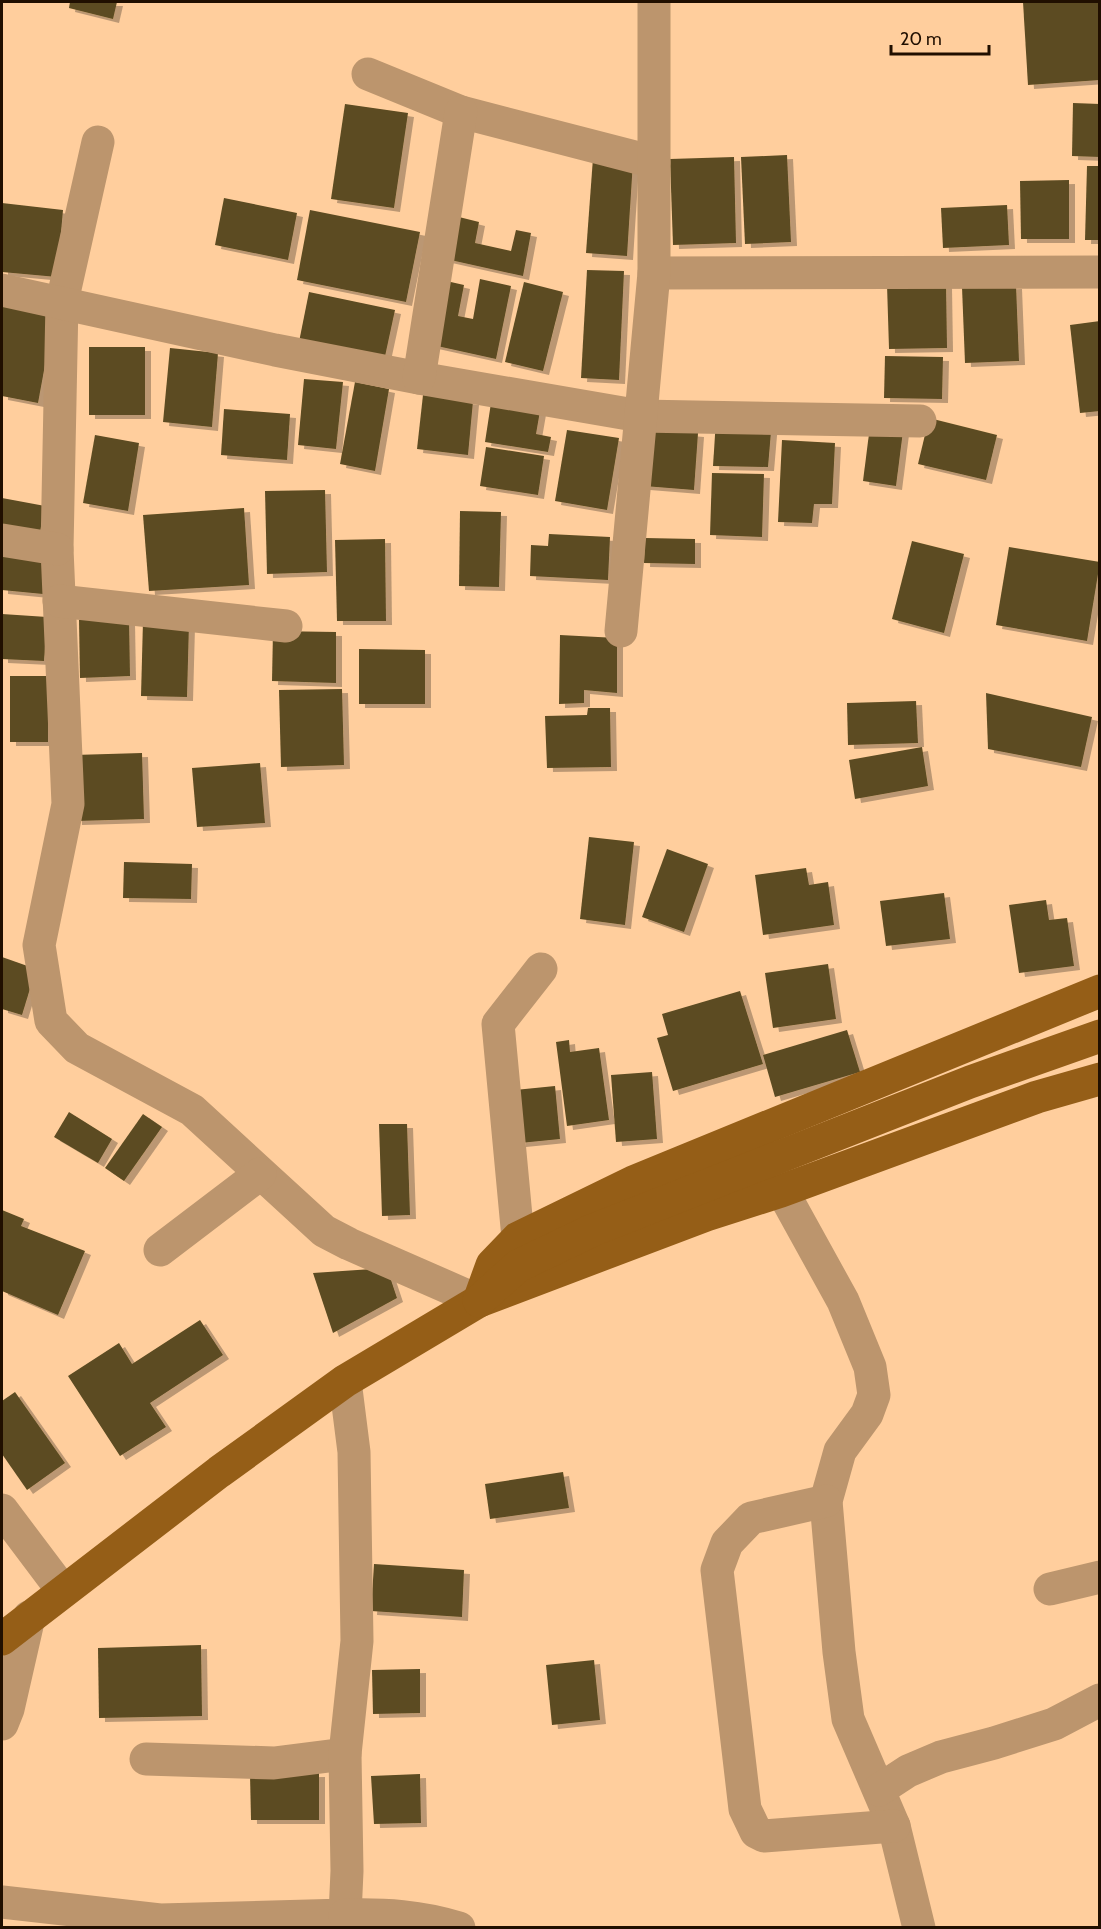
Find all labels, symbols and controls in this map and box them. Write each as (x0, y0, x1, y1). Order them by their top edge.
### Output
scale bar (891, 18, 988, 56)
text: 20 m (900, 28, 942, 50)

